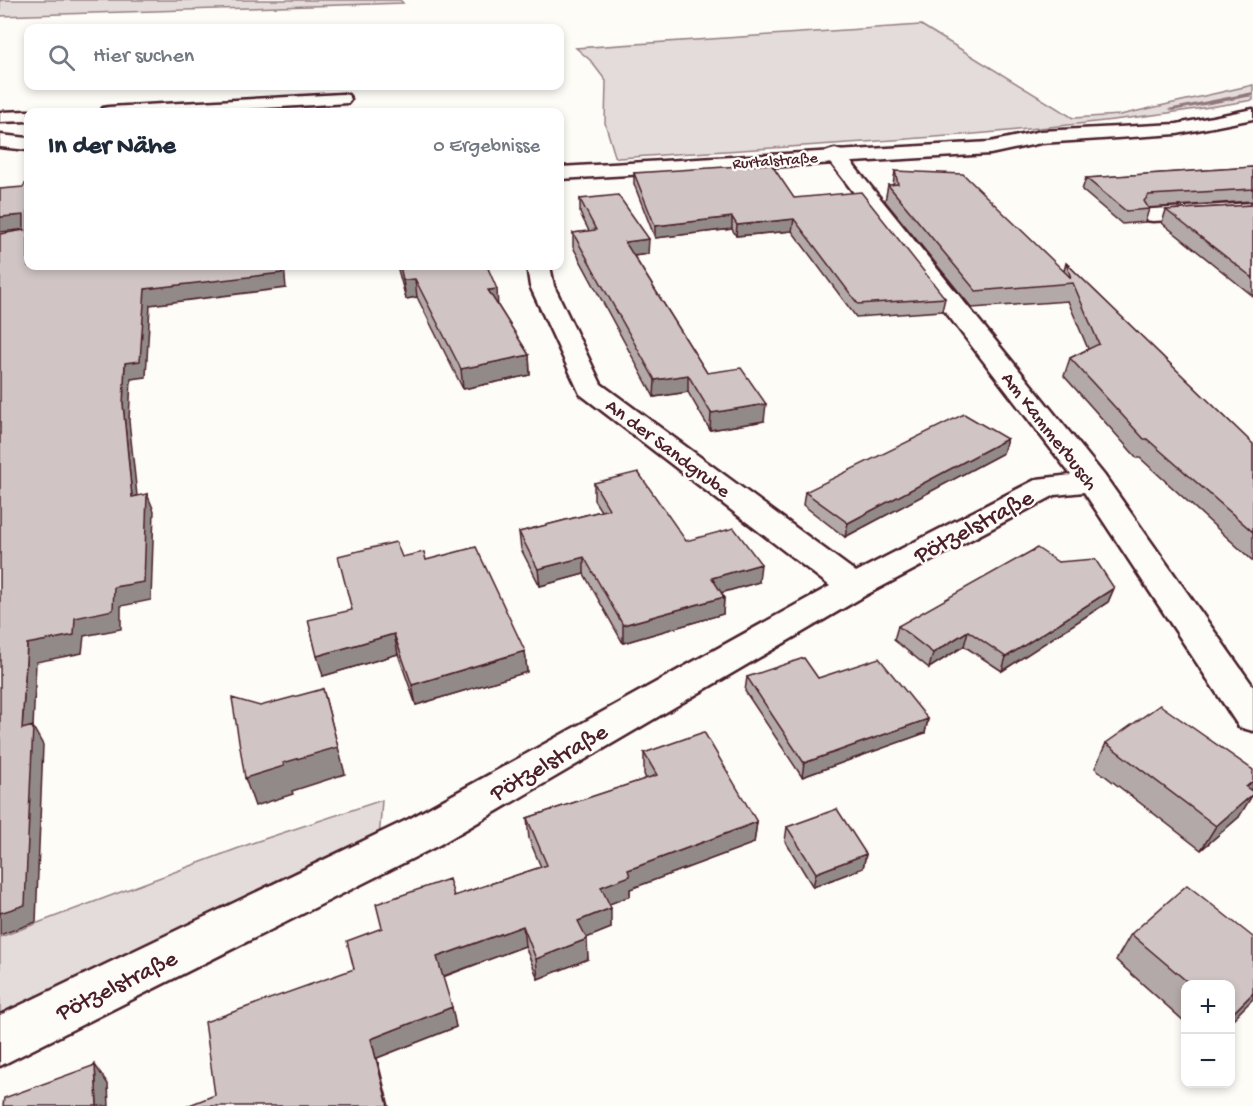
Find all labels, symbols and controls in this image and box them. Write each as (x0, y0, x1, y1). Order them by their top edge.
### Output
search box (24, 24, 564, 90)
icon: search (45, 41, 78, 74)
text: Hier suchen (93, 44, 194, 70)
text: In der Nähe (48, 132, 176, 163)
text: 0 Ergebnisse (433, 136, 540, 159)
street label: Rurtalstraße (732, 150, 819, 175)
street label: Am Kammerbusch (995, 369, 1102, 496)
street label: An der Sandgrube (600, 395, 734, 505)
street label: Pötzelstraße (909, 484, 1040, 572)
street label: Pötzelstraße (485, 718, 614, 810)
street label: Pötzelstraße (51, 945, 183, 1029)
map controls (1181, 980, 1235, 1088)
button: + (1181, 980, 1235, 1034)
button: − (1181, 1034, 1235, 1088)

